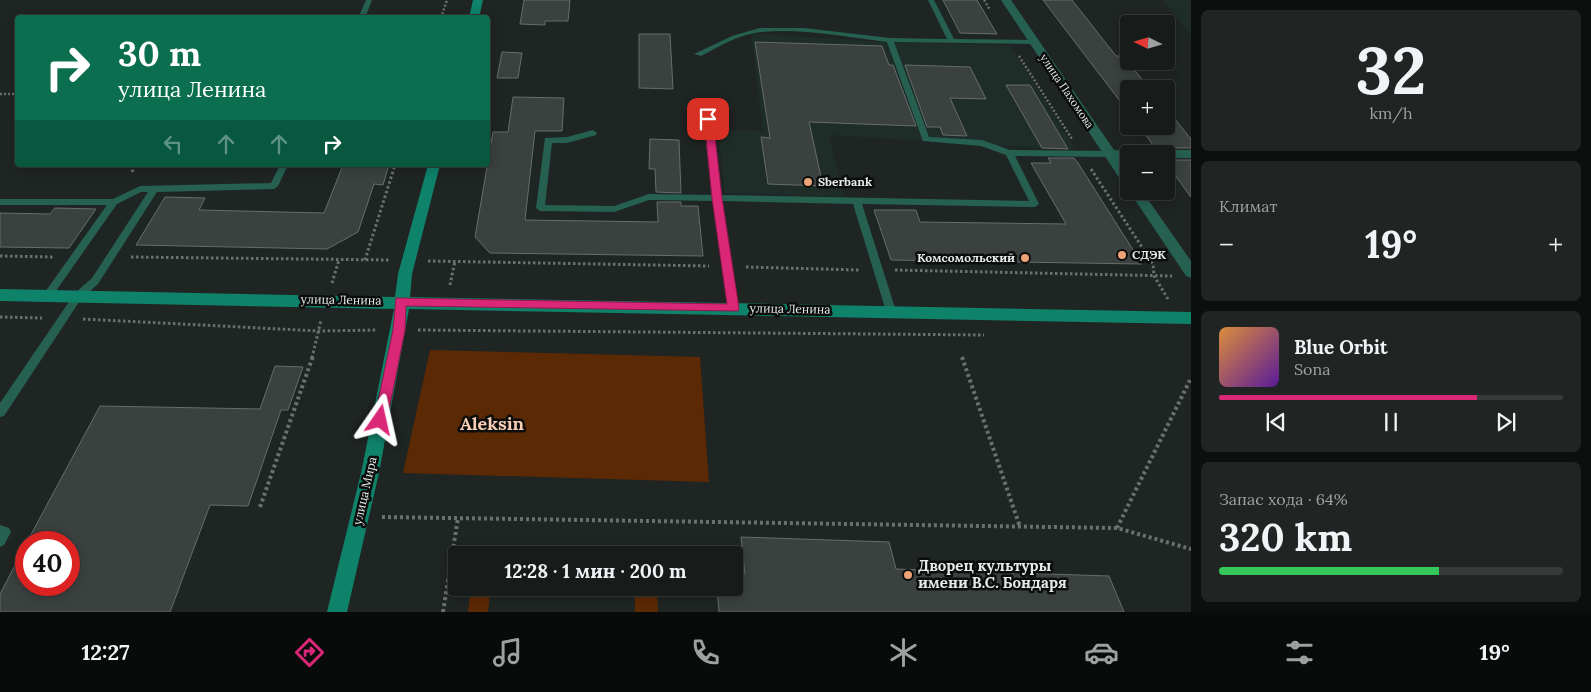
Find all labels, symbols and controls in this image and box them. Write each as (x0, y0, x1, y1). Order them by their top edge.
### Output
north arrow (1120, 15, 1175, 70)
map controls (1120, 15, 1175, 200)
text: 32 (1355, 29, 1427, 112)
text: 30 m (118, 31, 201, 76)
icon: right (35, 35, 100, 100)
street label: улица Пахомова (1037, 51, 1097, 131)
text: улица Ленина (118, 75, 266, 103)
button: + (1120, 80, 1175, 135)
pin (687, 98, 729, 140)
text: km/h (1369, 103, 1413, 123)
icon: arrive (694, 105, 722, 133)
icon: left (159, 130, 187, 158)
icon: ahead (212, 130, 240, 158)
icon: ahead (265, 130, 293, 158)
icon: right (318, 130, 346, 158)
button: − (1120, 145, 1175, 200)
place label: Sberbank (818, 174, 872, 189)
marker: Sberbank (802, 176, 814, 188)
text: Климат (1219, 196, 1277, 216)
text: 19° (1365, 220, 1417, 268)
text: − (1219, 227, 1234, 263)
text: + (1548, 227, 1563, 263)
place label: СДЭК (1132, 247, 1166, 262)
marker: СДЭК (1116, 249, 1128, 261)
place label: Комсомольский (917, 250, 1015, 265)
marker: Комсомольский (1019, 252, 1031, 264)
street label: улица Ленина (300, 291, 382, 308)
street label: улица Ленина (749, 300, 831, 317)
text: Blue Orbit (1294, 335, 1388, 359)
text: Sona (1294, 359, 1330, 379)
position arrow (353, 393, 405, 445)
icon: previous (1262, 408, 1290, 436)
icon: pause (1377, 408, 1405, 436)
icon: next (1492, 408, 1520, 436)
district label: Aleksin (460, 412, 525, 435)
street label: улица Мира (349, 455, 380, 526)
text: Запас хода · 64% (1219, 489, 1348, 509)
text: 320 km (1219, 513, 1352, 561)
speed limit sign: 40 (15, 531, 80, 596)
place label: Дворец культуры имени В.С. Бондаря (918, 556, 1067, 592)
text: 12:28 · 1 мин · 200 m (504, 559, 687, 583)
marker: Дворец культуры имени В.С. Бондаря (902, 569, 914, 581)
icon: directions (292, 635, 327, 670)
icon: music (490, 635, 525, 670)
icon: phone (688, 635, 723, 670)
icon: climate (886, 635, 921, 670)
icon: car (1084, 635, 1119, 670)
icon: filters (1282, 635, 1317, 670)
text: 12:27 (81, 638, 130, 666)
text: 19° (1480, 638, 1510, 666)

